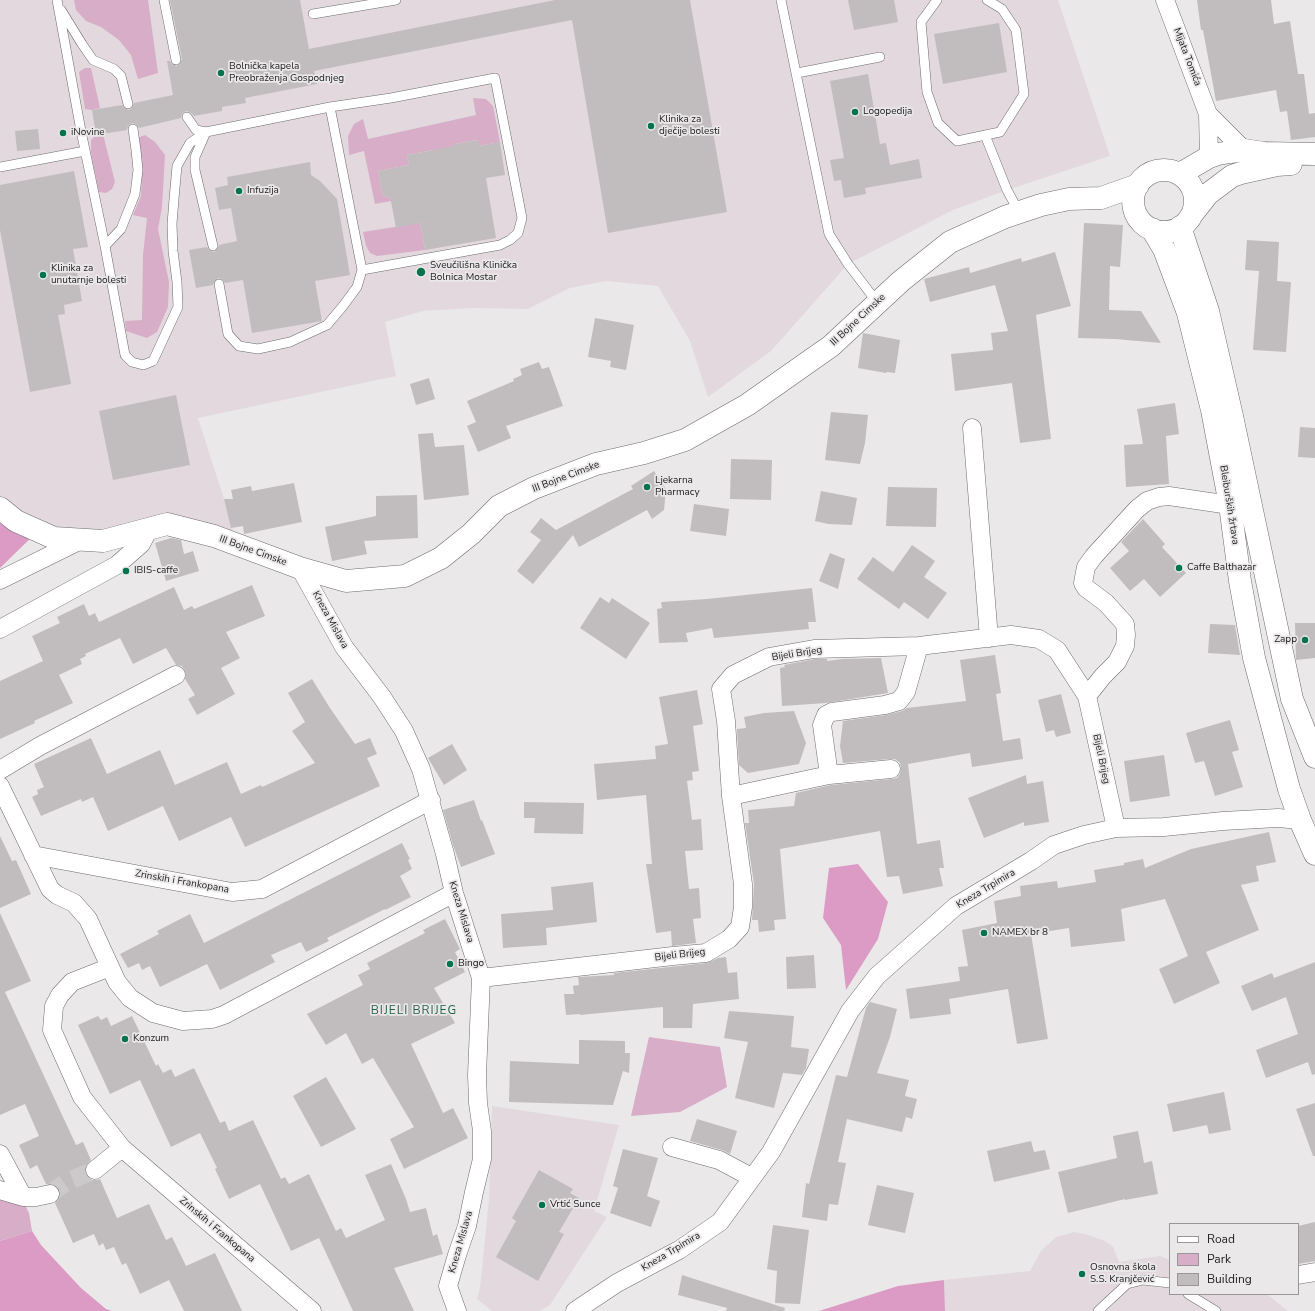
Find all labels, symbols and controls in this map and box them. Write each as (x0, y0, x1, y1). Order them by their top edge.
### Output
street label: Mijata Tomića (1170, 26, 1204, 88)
place label: Bolnička kapela Preobraženja Gospodnjeg (229, 61, 344, 84)
marker: Bolnička kapela Preobraženja Gospodnjeg (216, 68, 226, 78)
place label: Logopedija (863, 106, 912, 118)
marker: Logopedija (850, 107, 860, 117)
place label: Klinika za dječije bolesti (659, 114, 720, 138)
marker: Klinika za dječije bolesti (646, 121, 656, 131)
place label: iNovine (71, 127, 105, 139)
marker: iNovine (58, 128, 68, 138)
place label: Infuzija (247, 185, 279, 197)
marker: Infuzija (234, 186, 244, 196)
place label: Sveučilišna Klinička Bolnica Mostar (430, 260, 517, 284)
place label: Klinika za unutarnje bolesti (51, 263, 126, 286)
marker: Sveučilišna Klinička Bolnica Mostar (415, 266, 427, 278)
marker: Klinika za unutarnje bolesti (38, 270, 48, 280)
street label: III Bojne Cimske (828, 291, 888, 349)
street label: III Bojne Cimske (531, 459, 601, 495)
street label: Bleiburških žrtava (1217, 464, 1241, 546)
place label: Ljekarna Pharmacy (655, 475, 700, 498)
marker: Ljekarna Pharmacy (642, 482, 652, 492)
street label: III Bojne Cimske (218, 533, 288, 569)
place label: Caffe Balthazar (1187, 562, 1256, 574)
marker: Caffe Balthazar (1174, 563, 1184, 573)
place label: IBIS-caffe (134, 565, 178, 577)
marker: IBIS-caffe (121, 566, 131, 576)
street label: Kneza Mislava (309, 589, 351, 651)
place label: Zapp (1274, 634, 1297, 646)
marker: Zapp (1300, 635, 1310, 645)
street label: Bijeli Brijeg (771, 644, 823, 664)
street label: Bijeli Brijeg (1090, 733, 1112, 785)
street label: Kneza Trpimira (954, 867, 1018, 911)
street label: Zrinskih i Frankopana (134, 868, 230, 896)
street label: Kneza Mislava (446, 880, 476, 944)
place label: NAMEX br 8 (992, 927, 1048, 939)
marker: NAMEX br 8 (979, 928, 989, 938)
street label: Bijeli Brijeg (654, 946, 706, 964)
place label: Bingo (458, 958, 484, 970)
marker: Bingo (445, 959, 455, 969)
district label: BIJELI BRIJEG (371, 1004, 457, 1018)
place label: Konzum (133, 1033, 169, 1045)
marker: Konzum (120, 1034, 130, 1044)
street label: Zrinskih i Frankopana (177, 1195, 257, 1265)
place label: Vrtić Sunce (550, 1199, 600, 1211)
marker: Vrtić Sunce (537, 1200, 547, 1210)
street label: Kneza Mislava (446, 1210, 476, 1274)
legend (1169, 1223, 1299, 1295)
street label: Kneza Trpimira (639, 1230, 703, 1274)
text: Road (1207, 1231, 1235, 1247)
text: Park (1207, 1251, 1231, 1267)
place label: Osnovna škola S.S. Kranjčević (1090, 1262, 1156, 1286)
marker: Osnovna škola S.S. Kranjčević (1077, 1269, 1087, 1279)
text: Building (1207, 1271, 1252, 1287)

